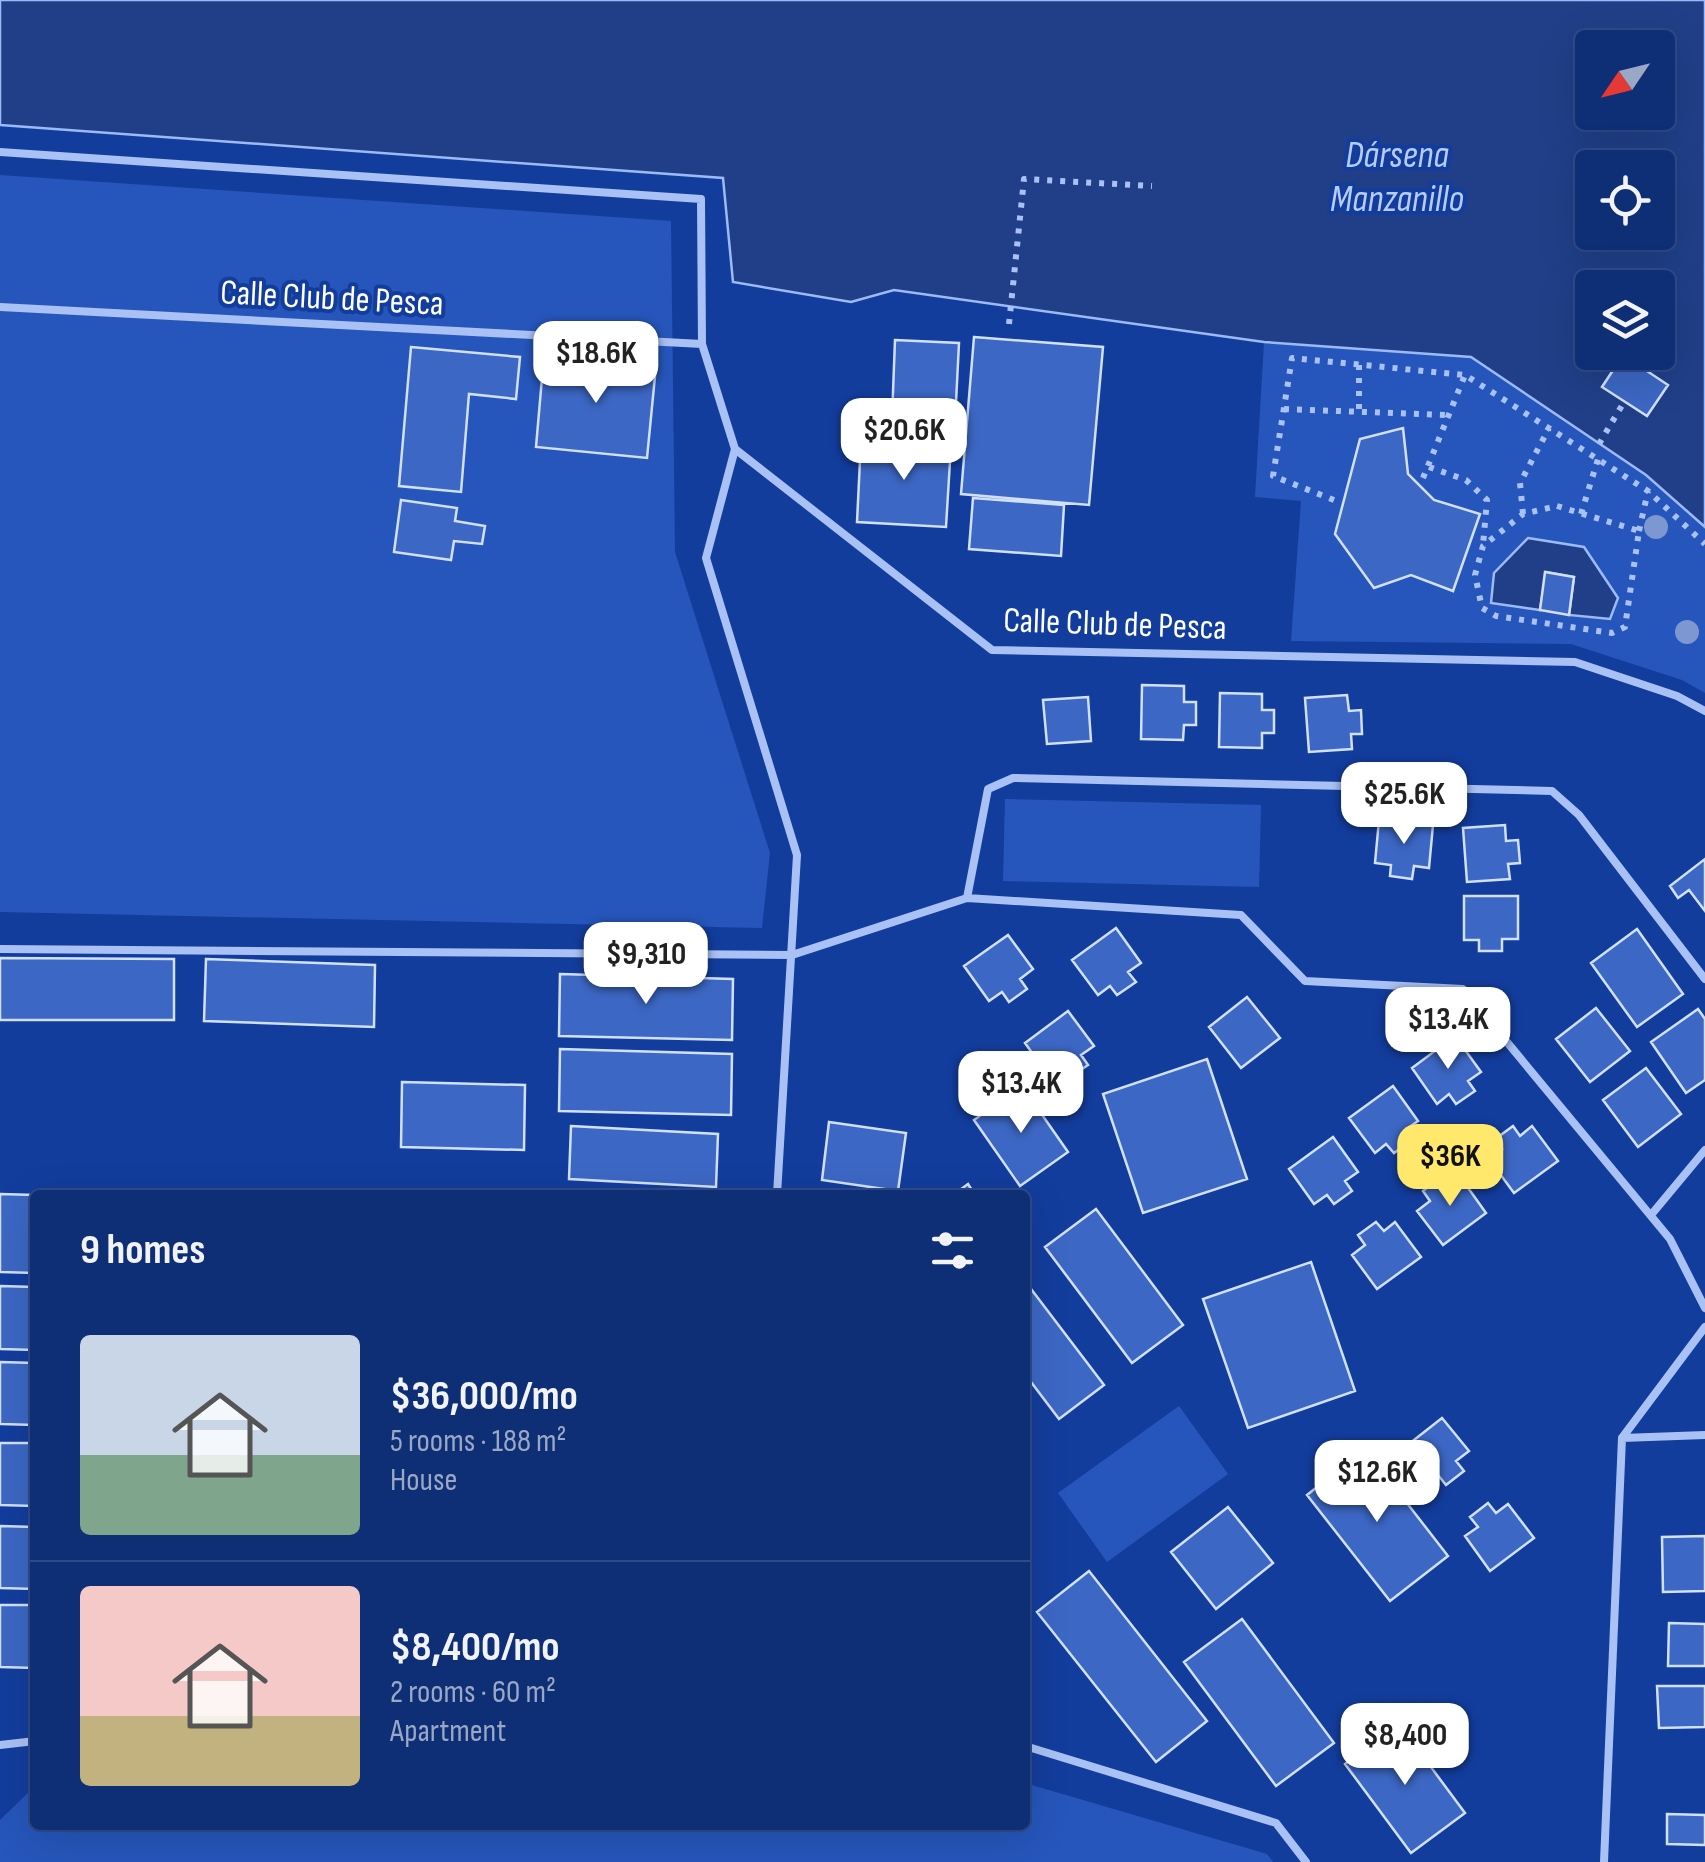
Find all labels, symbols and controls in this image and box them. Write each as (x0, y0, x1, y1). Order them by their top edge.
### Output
north arrow (1575, 30, 1675, 130)
map controls (1575, 30, 1675, 370)
water label: Dársena Manzanillo (1330, 133, 1464, 222)
button: locate (1575, 150, 1675, 250)
button: layers (1575, 270, 1675, 370)
street label: Calle Club de Pesca (219, 271, 445, 326)
pin: $18.6K (515, 321, 677, 406)
text: $18.6K (555, 334, 637, 373)
pin: $20.6K (823, 398, 985, 483)
text: $20.6K (863, 411, 945, 450)
street label: Calle Club de Pesca (1003, 599, 1227, 650)
pin: $25.6K (1323, 762, 1485, 847)
text: $25.6K (1363, 775, 1445, 814)
pin: $9,310 (565, 922, 727, 1007)
text: $9,310 (606, 935, 686, 974)
pin: $13.4K (1367, 987, 1529, 1072)
text: $13.4K (1407, 1000, 1489, 1039)
pin: $13.4K (940, 1051, 1102, 1136)
text: $13.4K (980, 1064, 1062, 1103)
pin: $36K (1391, 1124, 1509, 1209)
text: $36K (1419, 1137, 1481, 1176)
icon: filters (925, 1223, 980, 1278)
text: 9 homes (80, 1225, 205, 1276)
text: $36,000/mo (390, 1371, 578, 1422)
icon: home (160, 1375, 280, 1495)
text: 5 rooms · 188 m² (390, 1422, 567, 1461)
pin: $12.6K (1296, 1440, 1458, 1525)
text: $12.6K (1337, 1453, 1417, 1492)
text: House (390, 1461, 457, 1500)
text: $8,400/mo (390, 1622, 560, 1673)
icon: home (160, 1626, 280, 1746)
text: 2 rooms · 60 m² (390, 1673, 556, 1712)
pin: $8,400 (1324, 1703, 1486, 1788)
text: Apartment (390, 1712, 506, 1751)
text: $8,400 (1363, 1716, 1447, 1755)

